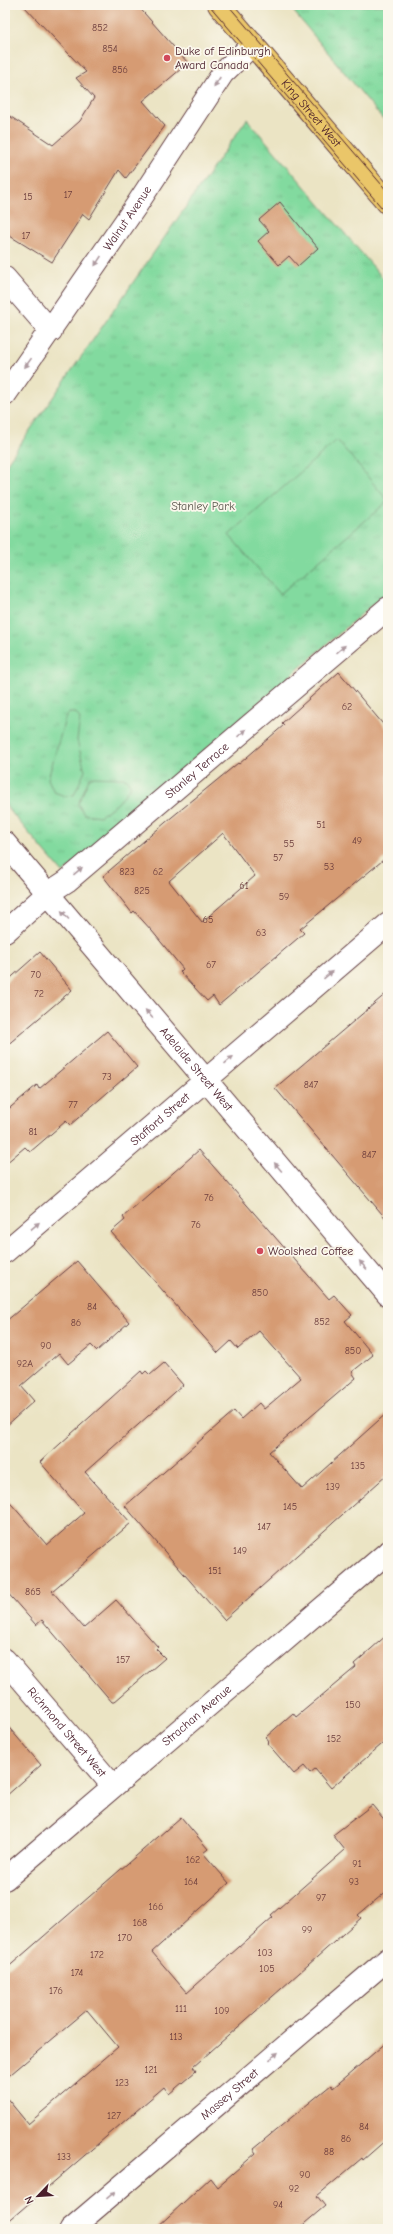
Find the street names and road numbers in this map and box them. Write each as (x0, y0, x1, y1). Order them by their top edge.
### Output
street label: King Street West (278, 76, 344, 150)
street label: Walnut Avenue (100, 183, 154, 253)
street label: Stanley Terrace (162, 740, 232, 802)
street label: Adelaide Street West (157, 1024, 236, 1114)
street label: Stafford Street (127, 1090, 193, 1149)
street label: Strachan Avenue (159, 1682, 234, 1749)
street label: Richmond Street West (25, 1684, 109, 1780)
street label: Massey Street (198, 2065, 262, 2123)

